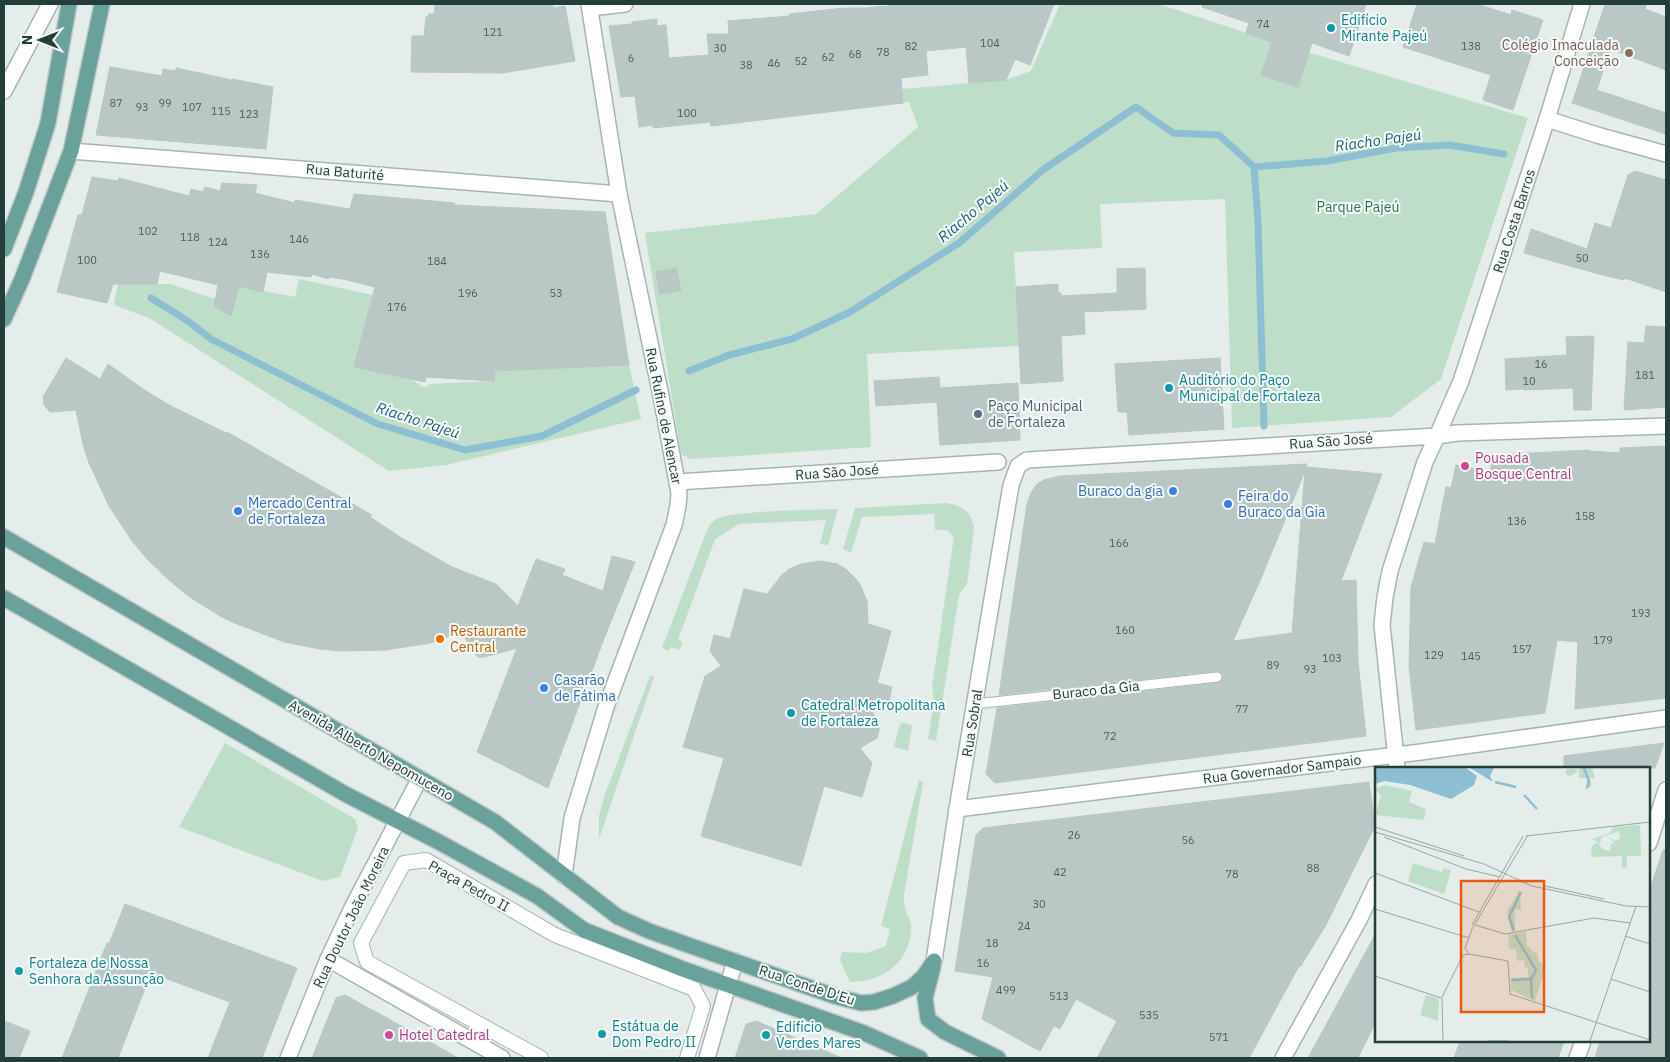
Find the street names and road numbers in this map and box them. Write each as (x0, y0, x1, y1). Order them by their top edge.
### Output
street label: Rua Baturité (305, 160, 385, 184)
street label: Rua Costa Barros (1489, 167, 1539, 275)
street label: Rua Rufino de Alencar (642, 346, 686, 486)
street label: Rua São José (1289, 429, 1374, 453)
street label: Rua São José (795, 460, 880, 484)
street label: Buraco da Gia (1052, 676, 1141, 704)
street label: Rua Sobral (958, 688, 986, 758)
street label: Avenida Alberto Nepomuceno (285, 695, 457, 805)
street label: Rua Governador Sampaio (1202, 750, 1362, 788)
street label: Rua Doutor João Moreira (309, 843, 393, 991)
street label: Praça Pedro II (425, 856, 513, 916)
street label: Rua Conde D'Eu (757, 961, 857, 1009)

